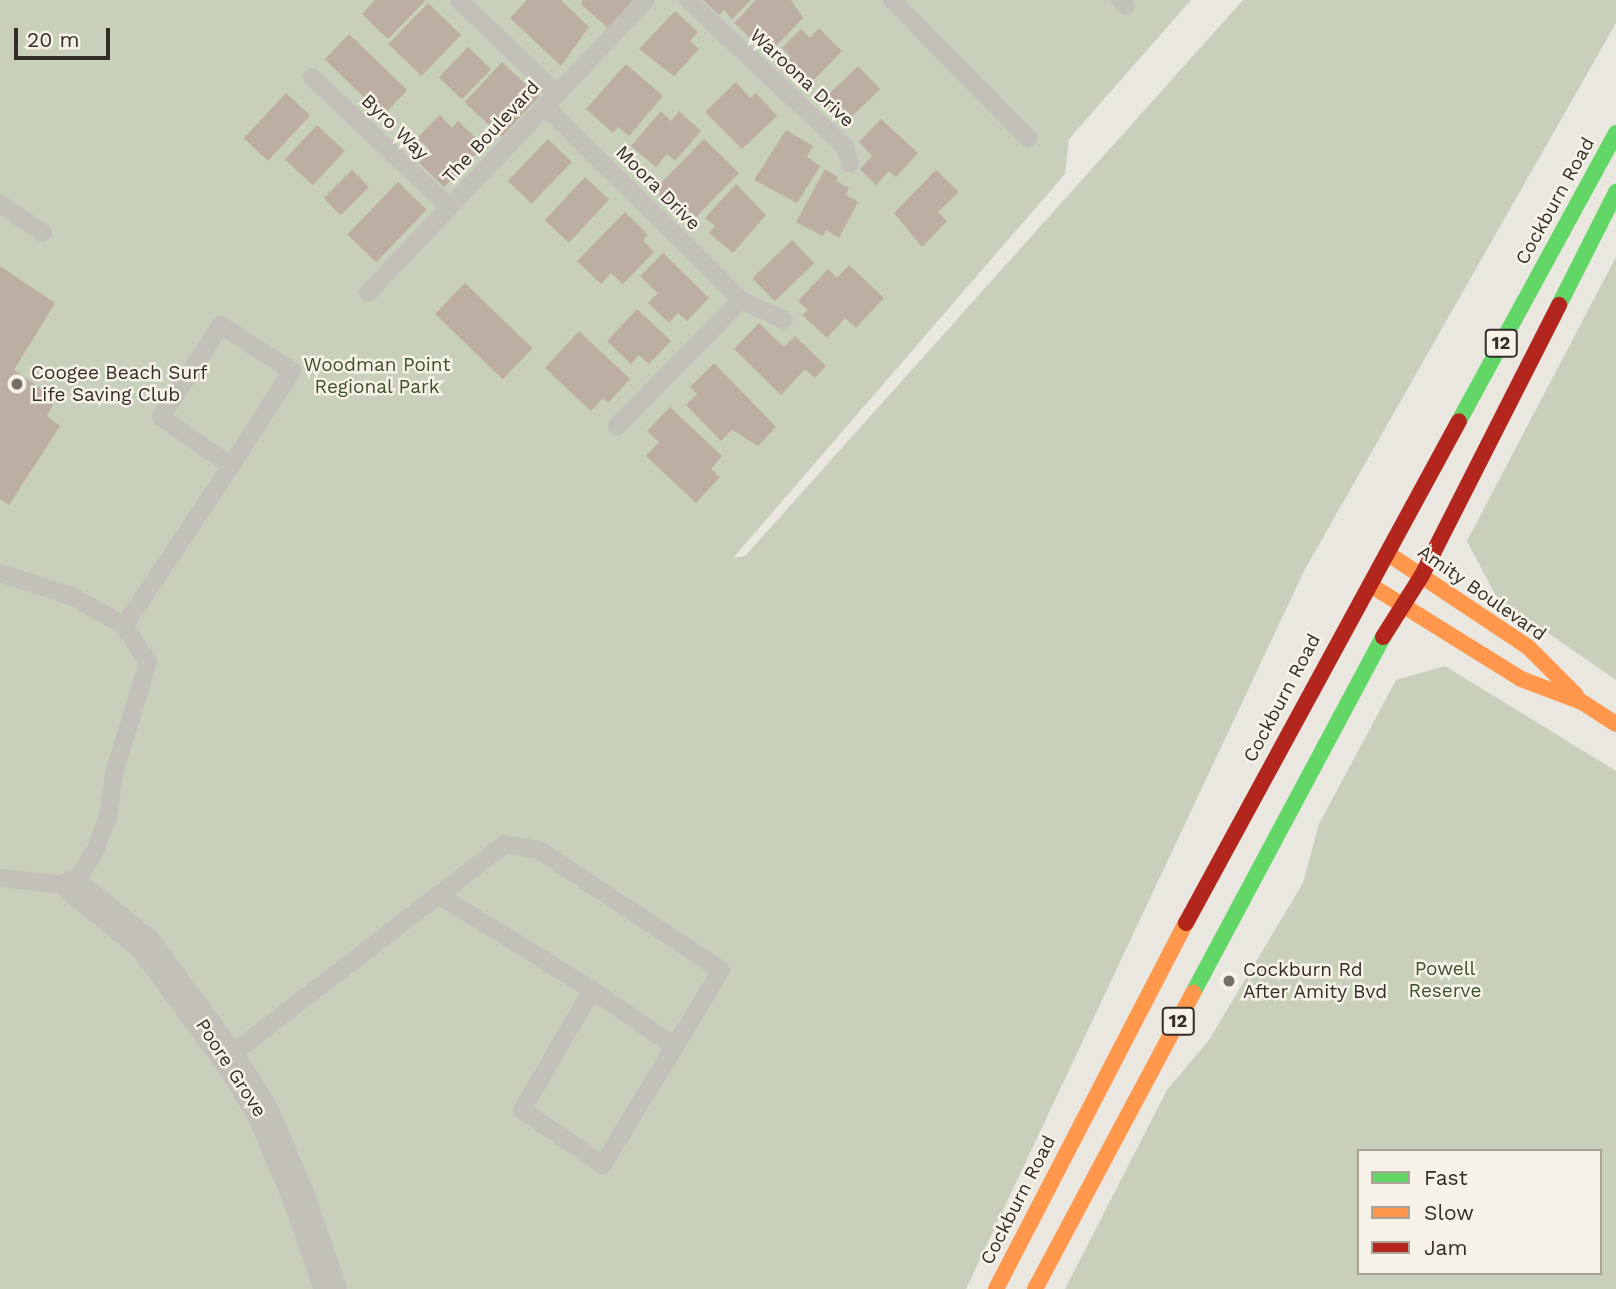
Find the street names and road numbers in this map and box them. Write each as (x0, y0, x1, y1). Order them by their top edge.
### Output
street label: Waroona Drive (745, 24, 859, 132)
street label: The Boulevard (438, 76, 544, 188)
street label: Byro Way (356, 89, 434, 165)
street label: Cockburn Road (1511, 133, 1599, 269)
street label: Moora Drive (611, 141, 705, 235)
road number: 12 (1484, 328, 1518, 358)
street label: Amity Boulevard (1413, 540, 1551, 646)
street label: Cockburn Road (1239, 630, 1325, 766)
road number: 12 (1160, 1006, 1196, 1036)
street label: Poore Grove (191, 1015, 271, 1121)
street label: Cockburn Road (976, 1132, 1060, 1268)

